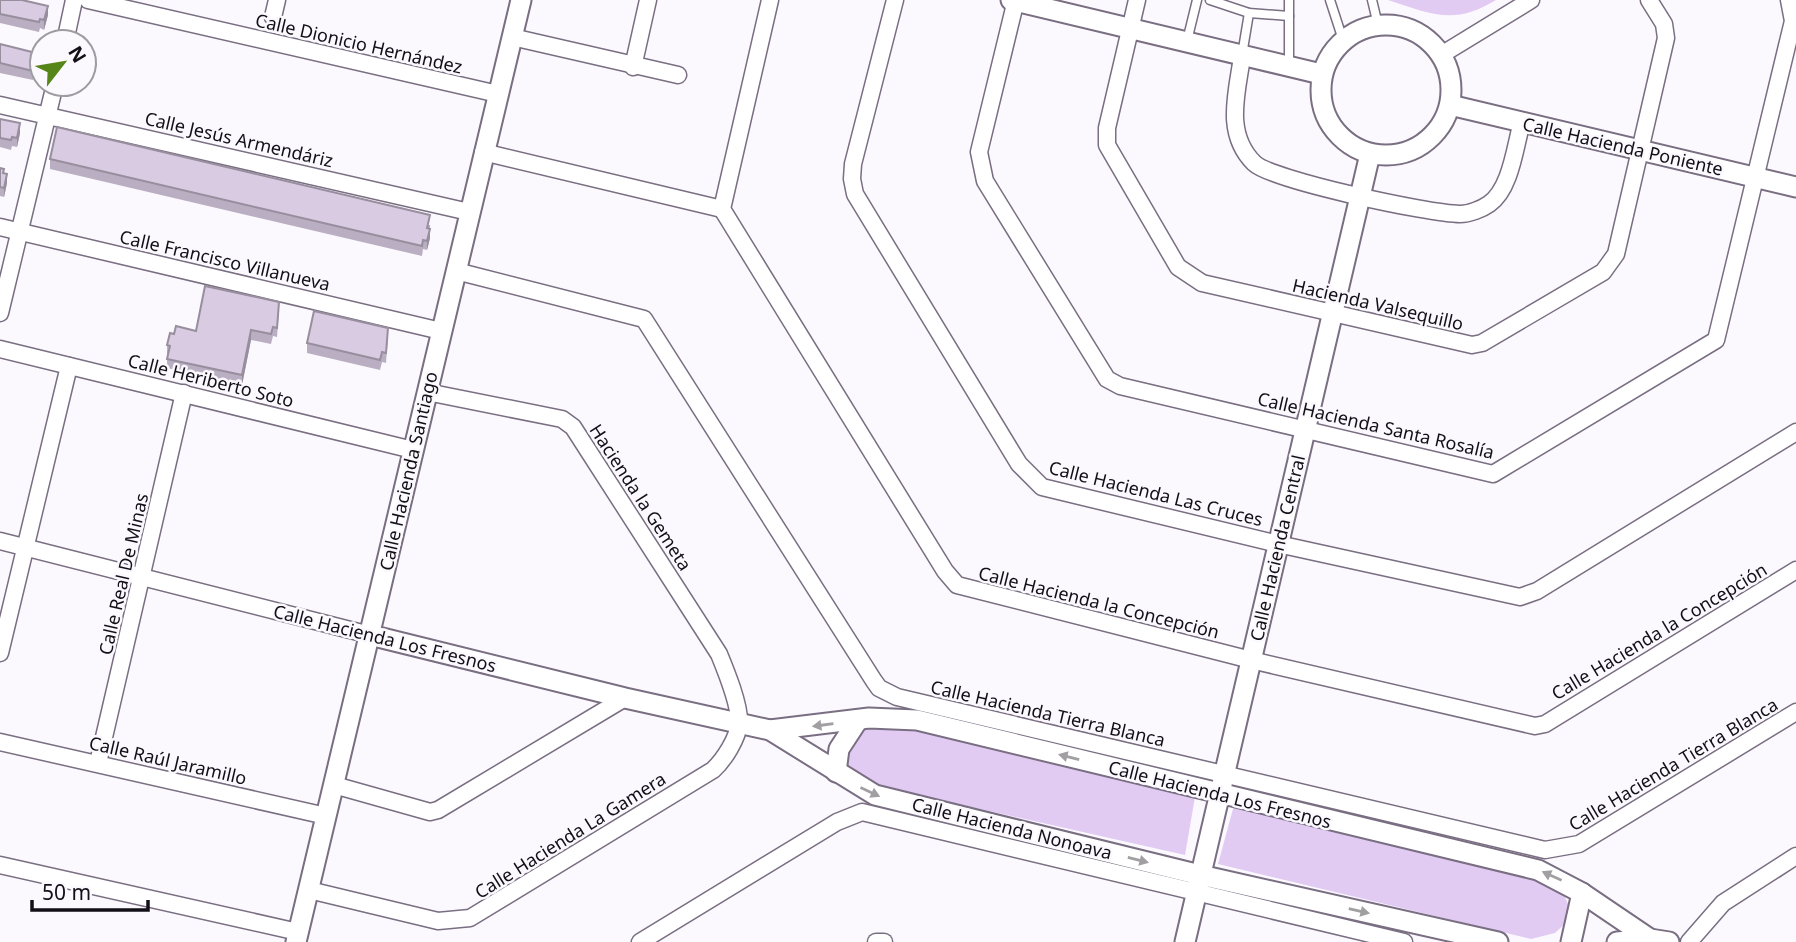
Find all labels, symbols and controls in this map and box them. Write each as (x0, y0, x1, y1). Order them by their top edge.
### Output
street label: Calle Dionicio Hernández (253, 7, 465, 79)
north arrow (28, 28, 98, 98)
text: N (62, 41, 93, 68)
street label: Calle Jesús Armendáriz (143, 106, 335, 172)
street label: Calle Hacienda Poniente (1520, 111, 1726, 181)
street label: Calle Francisco Villanueva (117, 224, 333, 296)
street label: Hacienda Valsequillo (1290, 273, 1466, 335)
street label: Calle Heriberto Soto (126, 348, 296, 412)
street label: Calle Hacienda Santiago (373, 369, 443, 573)
street label: Calle Hacienda Santa Rosalía (1255, 386, 1497, 464)
street label: Hacienda la Gemeta (585, 419, 697, 575)
street label: Calle Hacienda Central (1244, 453, 1310, 643)
street label: Calle Hacienda Las Cruces (1047, 455, 1265, 531)
street label: Calle Real De Minas (93, 491, 153, 657)
street label: Calle Hacienda la Concepción (1547, 557, 1771, 705)
street label: Calle Hacienda la Concepción (976, 560, 1222, 644)
street label: Calle Hacienda Los Fresnos (271, 599, 499, 677)
street label: Calle Hacienda Tierra Blanca (928, 674, 1168, 752)
street label: Calle Hacienda Tierra Blanca (1564, 692, 1782, 836)
one-way arrow (811, 720, 833, 731)
street label: Calle Raúl Jaramillo (87, 730, 249, 790)
one-way arrow (1058, 751, 1080, 762)
street label: Calle Hacienda Los Fresnos (1106, 755, 1334, 833)
street label: Calle Hacienda La Gamera (470, 766, 670, 904)
one-way arrow (860, 786, 880, 798)
street label: Calle Hacienda Nonoava (909, 792, 1115, 864)
one-way arrow (1127, 855, 1149, 866)
scale bar (32, 869, 147, 913)
one-way arrow (1541, 870, 1562, 881)
text: 50 m (42, 878, 91, 906)
one-way arrow (1348, 905, 1370, 916)

